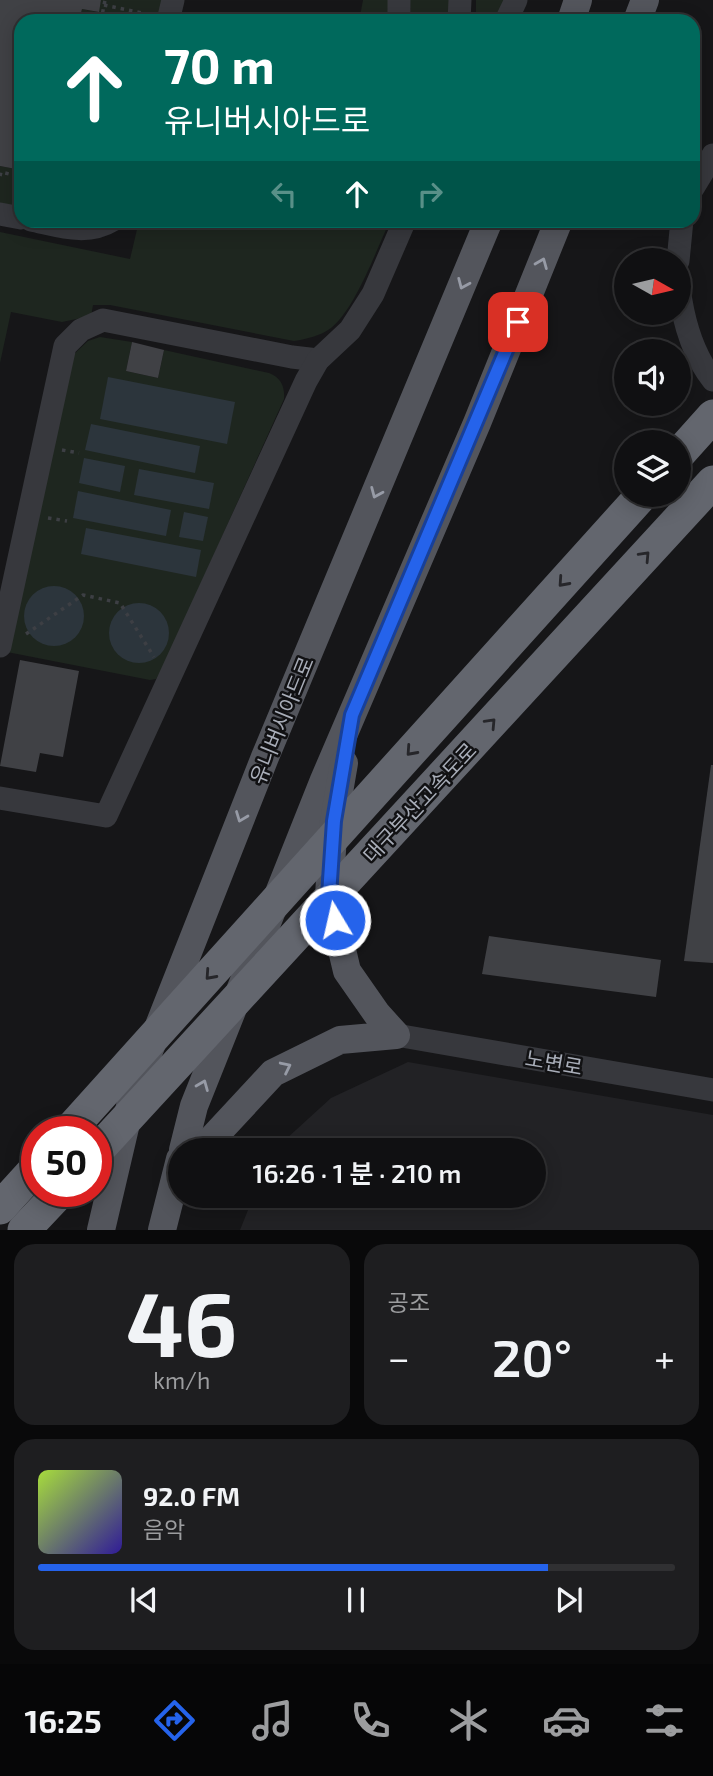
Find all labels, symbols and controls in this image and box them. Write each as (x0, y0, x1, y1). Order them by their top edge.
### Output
text: 70 m (164, 35, 275, 94)
icon: ahead (49, 42, 140, 133)
text: 유니버시아드로 (164, 100, 370, 138)
icon: left (265, 175, 303, 213)
icon: ahead (338, 175, 376, 213)
icon: right (411, 175, 449, 213)
north arrow (614, 248, 691, 326)
map controls (614, 248, 691, 507)
one-way arrow (533, 258, 547, 270)
one-way arrow (458, 277, 472, 289)
pin (488, 292, 548, 352)
icon: arrive (499, 303, 537, 341)
button: sound (614, 339, 691, 416)
button: layers (614, 430, 691, 507)
one-way arrow (370, 487, 384, 499)
one-way arrow (637, 551, 650, 564)
one-way arrow (559, 574, 572, 587)
street label: 유니버시아드로 (244, 653, 318, 787)
one-way arrow (483, 718, 495, 731)
street label: 대구부산고속도로 (357, 737, 481, 867)
one-way arrow (407, 743, 419, 756)
one-way arrow (236, 810, 250, 822)
position arrow (298, 883, 372, 957)
one-way arrow (205, 967, 218, 980)
street label: 노변로 (523, 1045, 585, 1079)
one-way arrow (279, 1061, 291, 1075)
one-way arrow (194, 1079, 208, 1091)
speed limit sign: 50 (21, 1116, 112, 1207)
text: 16:26 · 1 분 · 210 m (253, 1157, 461, 1188)
text: 46 (126, 1266, 238, 1375)
text: 공조 (388, 1288, 430, 1316)
text: 20° (492, 1325, 572, 1387)
text: − (388, 1334, 410, 1380)
text: + (654, 1334, 675, 1380)
text: km/h (153, 1366, 210, 1394)
text: 92.0 FM (143, 1480, 240, 1511)
text: 음악 (143, 1515, 185, 1543)
icon: previous (125, 1581, 163, 1619)
icon: pause (337, 1581, 375, 1619)
icon: next (550, 1581, 588, 1619)
icon: directions (150, 1696, 199, 1745)
icon: music (248, 1696, 297, 1745)
icon: phone (346, 1696, 395, 1745)
icon: climate (444, 1696, 493, 1745)
icon: car (542, 1696, 591, 1745)
icon: filters (640, 1696, 689, 1745)
text: 16:25 (24, 1701, 102, 1739)

